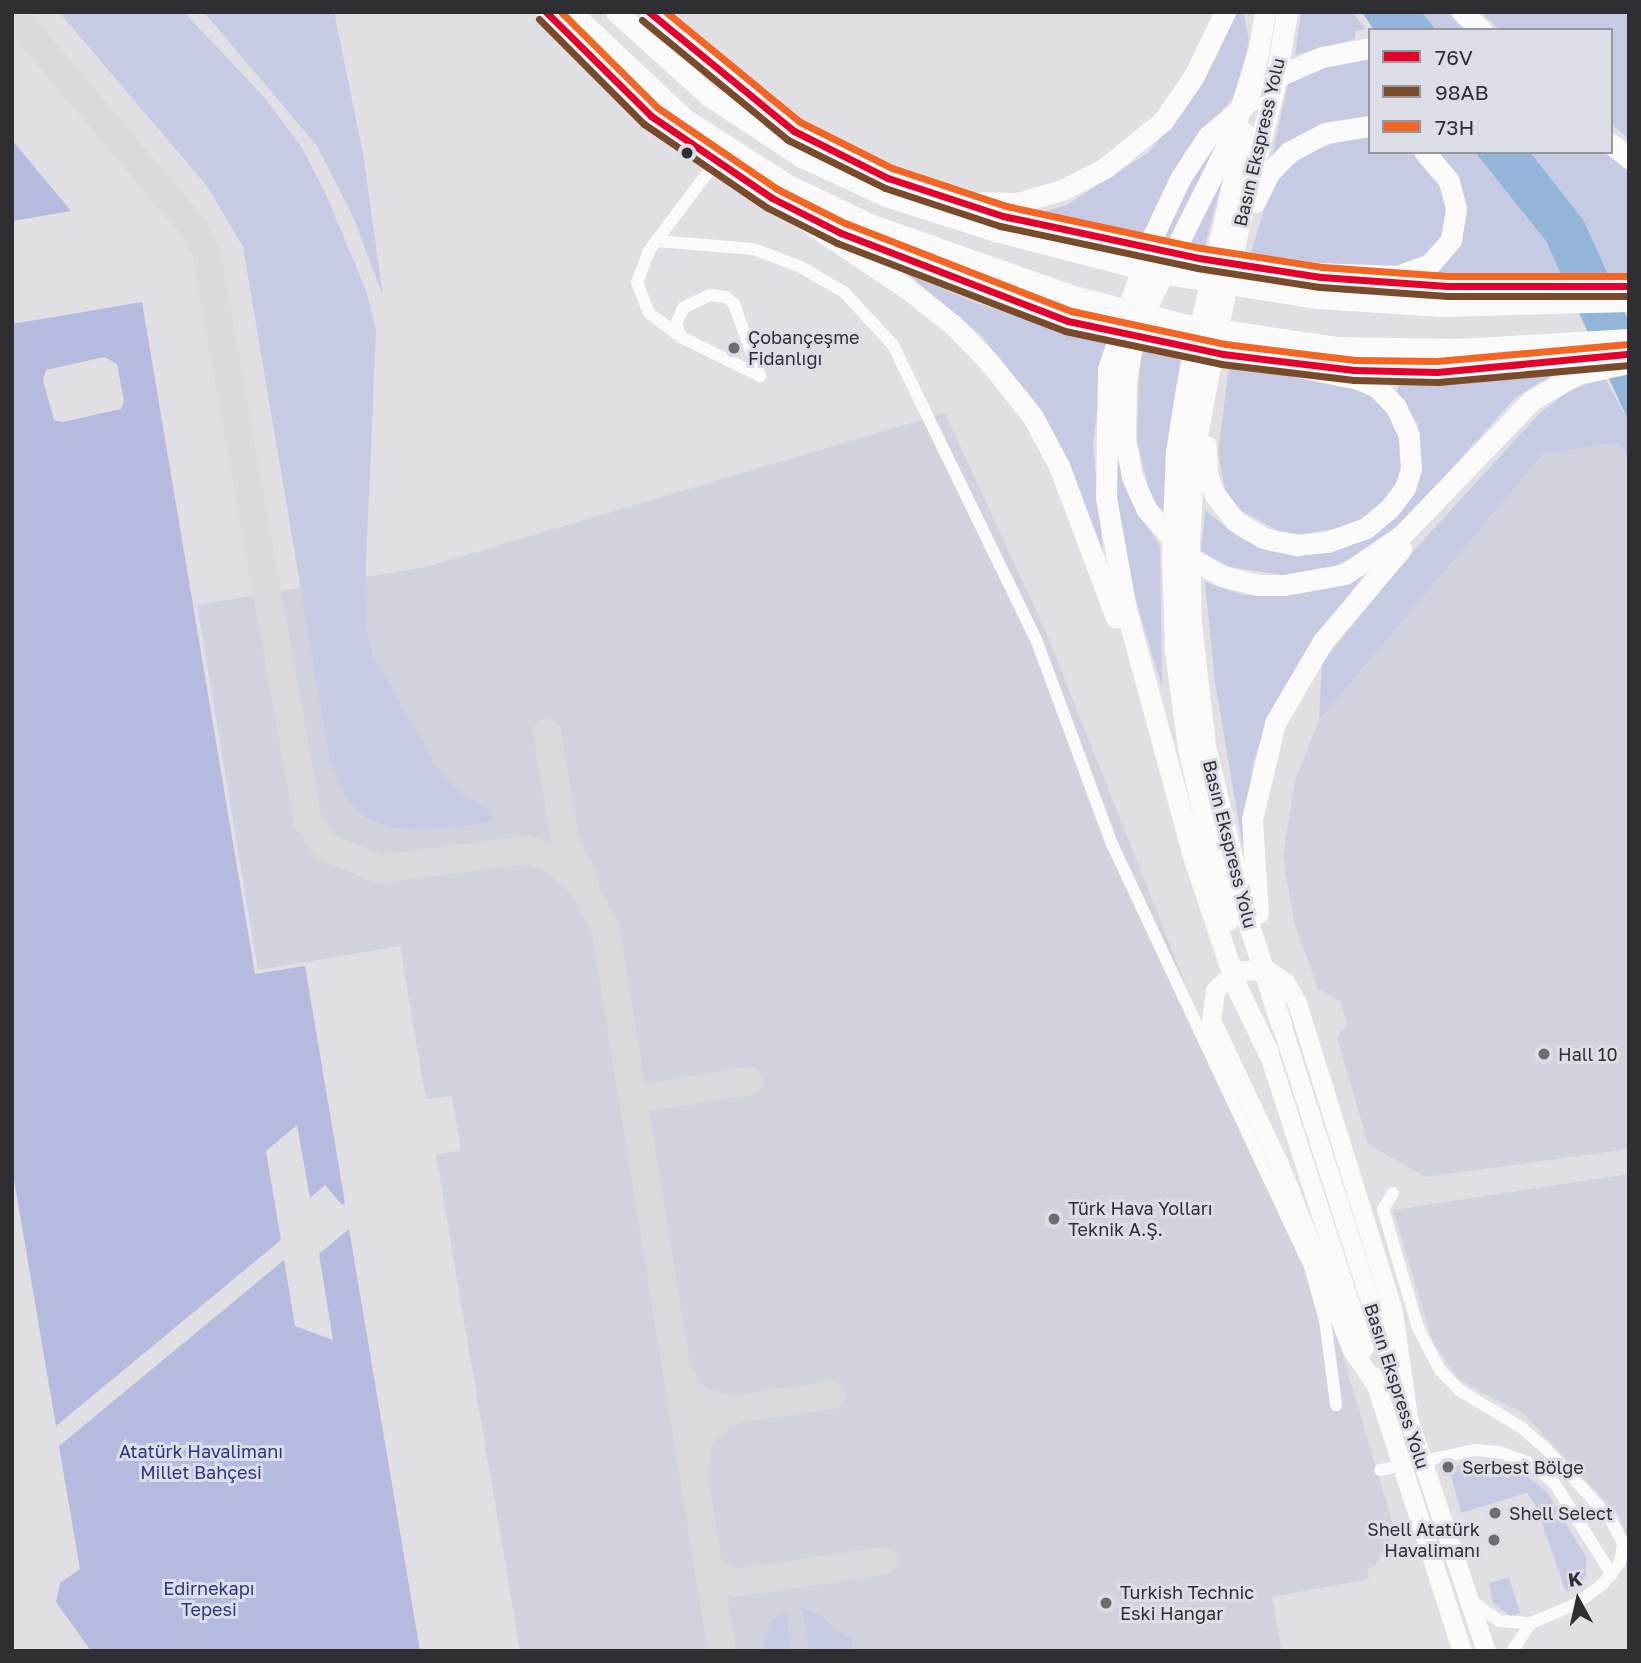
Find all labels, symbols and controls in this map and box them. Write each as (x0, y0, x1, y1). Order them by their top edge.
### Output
legend (1368, 28, 1613, 154)
text: 76V (1435, 44, 1473, 70)
street label: Basın Ekspress Yolu (1229, 56, 1289, 228)
text: 98AB (1435, 79, 1489, 105)
text: 73H (1435, 114, 1474, 140)
unlabelled marker (680, 146, 694, 160)
place label: Çobançeşme Fidanlığı (748, 327, 860, 370)
marker: Çobançeşme Fidanlığı (726, 340, 742, 356)
street label: Basın Ekspress Yolu (1199, 758, 1261, 930)
place label: Hall 10 (1558, 1043, 1618, 1065)
marker: Hall 10 (1536, 1046, 1552, 1062)
place label: Türk Hava Yolları Teknik A.Ş. (1068, 1198, 1213, 1240)
marker: Türk Hava Yolları Teknik A.Ş. (1046, 1211, 1062, 1227)
street label: Basın Ekspress Yolu (1360, 1301, 1434, 1471)
park label: Atatürk Havalimanı Millet Bahçesi (119, 1441, 283, 1484)
place label: Serbest Bölge (1462, 1456, 1584, 1478)
marker: Serbest Bölge (1440, 1459, 1456, 1475)
place label: Shell Select (1509, 1502, 1613, 1524)
marker: Shell Select (1487, 1505, 1503, 1521)
place label: Shell Atatürk Havalimanı (1367, 1519, 1480, 1562)
marker: Shell Atatürk Havalimanı (1486, 1532, 1502, 1548)
north arrow (1543, 1565, 1613, 1635)
text: K (1567, 1566, 1583, 1591)
park label: Edirnekapı Tepesi (163, 1578, 255, 1620)
place label: Turkish Technic Eski Hangar (1120, 1582, 1254, 1624)
marker: Turkish Technic Eski Hangar (1098, 1595, 1114, 1611)

